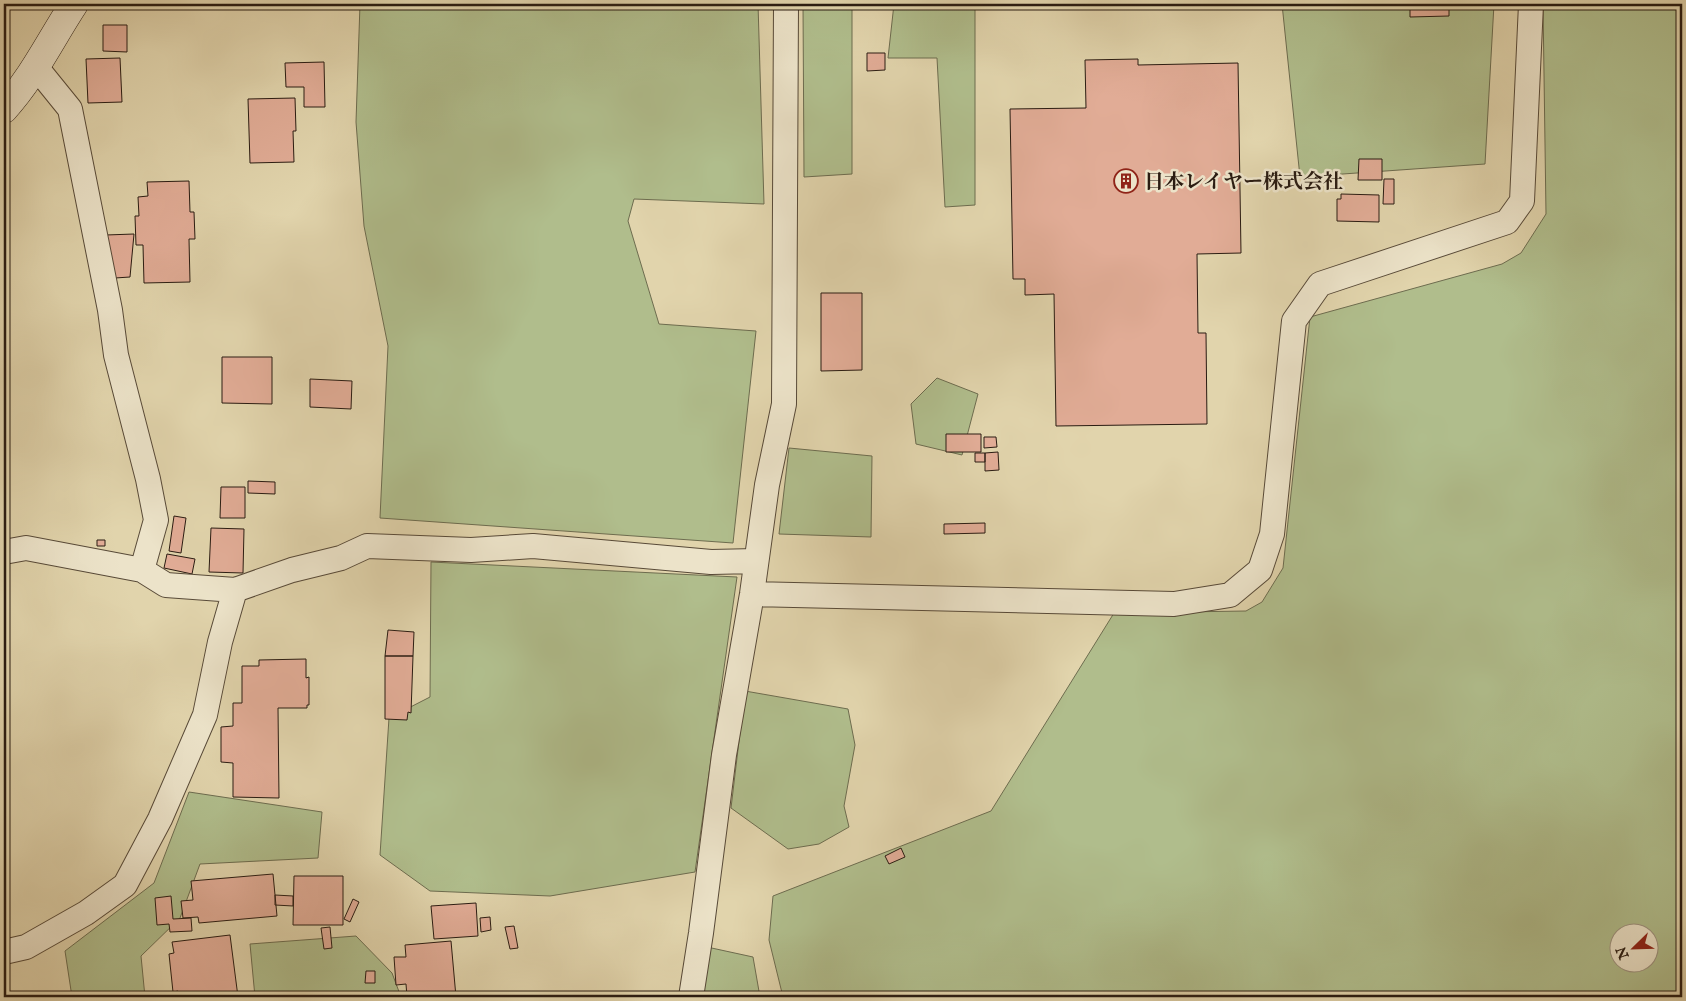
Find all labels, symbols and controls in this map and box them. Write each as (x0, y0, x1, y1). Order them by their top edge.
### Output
building icon: 日本レイヤー株式会社 (1113, 168, 1139, 194)
place label: 日本レイヤー株式会社 (1144, 170, 1343, 195)
north arrow (1608, 924, 1658, 974)
text: N (1612, 944, 1634, 963)

